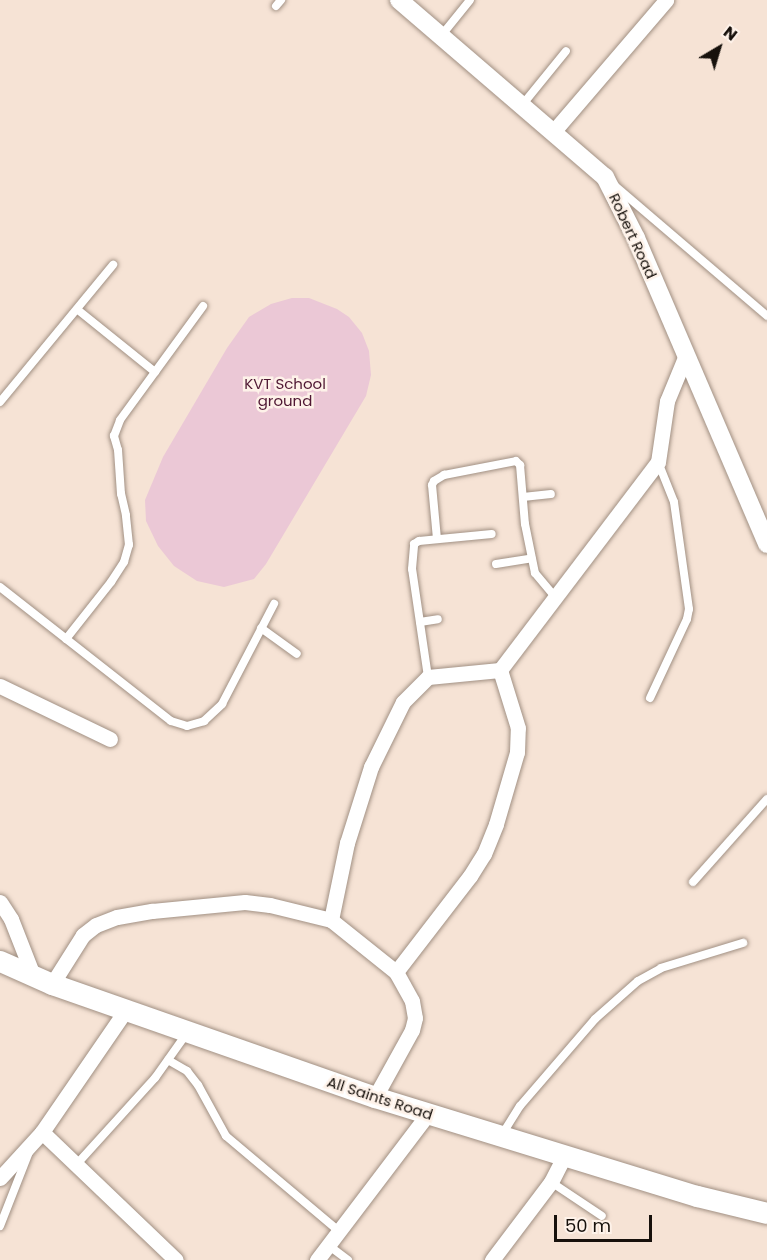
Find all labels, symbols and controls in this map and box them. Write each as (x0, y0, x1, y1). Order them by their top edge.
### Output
north arrow (689, 18, 749, 78)
text: N (719, 21, 742, 46)
street label: Robert Road (605, 190, 661, 282)
park label: KVT School ground (244, 374, 326, 409)
street label: All Saints Road (325, 1072, 435, 1124)
scale bar (557, 1203, 654, 1241)
text: 50 m (565, 1213, 611, 1238)

